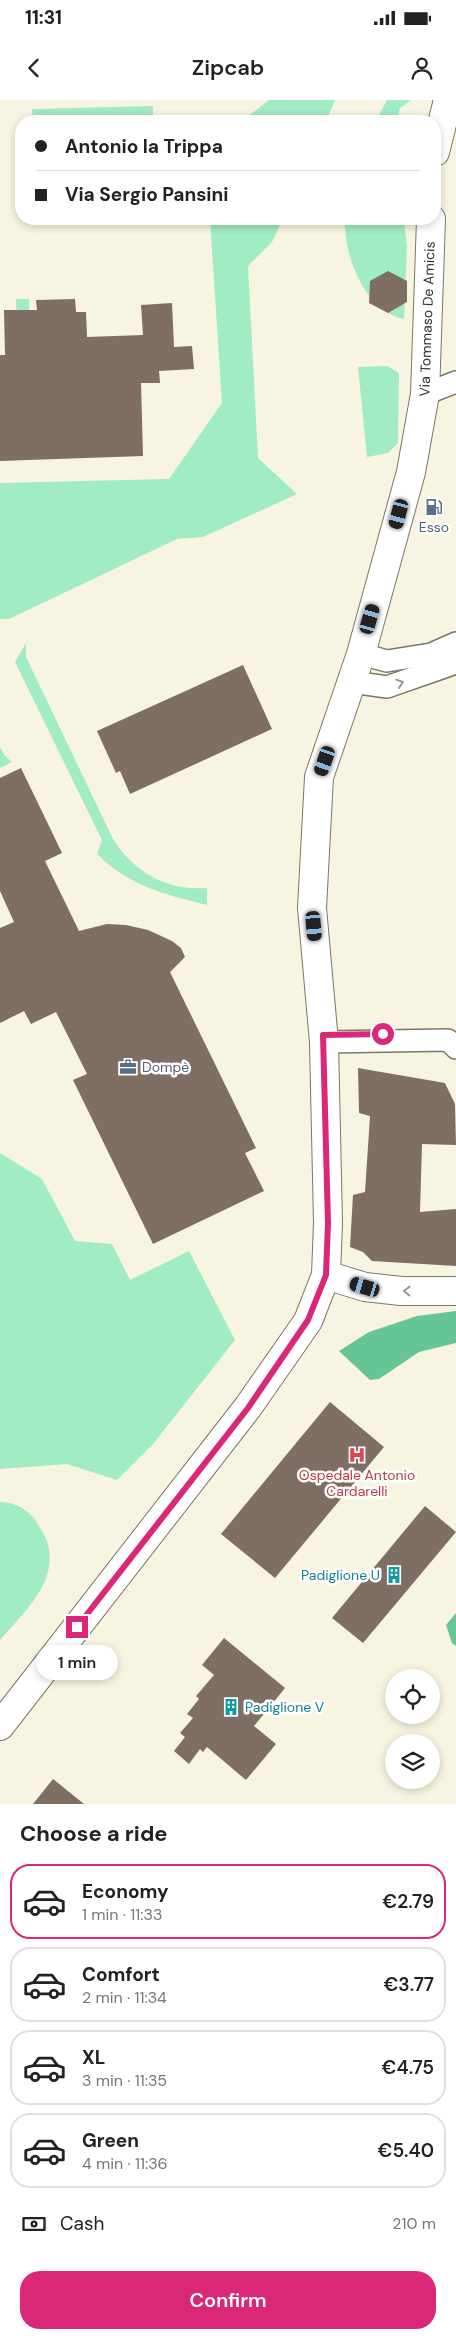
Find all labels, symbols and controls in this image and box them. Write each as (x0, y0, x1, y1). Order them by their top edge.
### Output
text: 11:31 (25, 5, 62, 30)
text: Zipcab (192, 53, 264, 82)
icon: back (20, 54, 48, 82)
icon: person (408, 54, 436, 82)
text: Antonio la Trippa (65, 134, 223, 159)
text: Via Sergio Pansini (65, 182, 228, 207)
street label: Via Tommaso De Amicis (415, 241, 439, 397)
fuel station icon: Esso (424, 497, 444, 517)
car (387, 498, 410, 530)
place label: Esso (419, 518, 449, 536)
car (358, 603, 381, 635)
one-way arrow (395, 678, 403, 688)
car (313, 744, 336, 778)
car (305, 910, 322, 942)
route start (372, 1023, 394, 1045)
office icon: Dompè (118, 1057, 138, 1077)
place label: Dompè (142, 1058, 189, 1076)
car (348, 1275, 381, 1299)
one-way arrow (403, 1285, 411, 1296)
hospital icon: Ospedale Antonio Cardarelli (347, 1445, 367, 1465)
place label: Ospedale Antonio Cardarelli (299, 1466, 415, 1500)
building icon: Padiglione U (384, 1565, 404, 1585)
place label: Padiglione U (301, 1566, 380, 1584)
route end (66, 1616, 88, 1638)
callout: 1 min (36, 1644, 118, 1680)
text: 1 min (58, 1652, 96, 1673)
map controls (385, 1669, 440, 1789)
button: locate (385, 1669, 440, 1724)
building icon: Padiglione V (221, 1697, 241, 1717)
place label: Padiglione V (245, 1698, 325, 1716)
button: layers (385, 1734, 440, 1789)
text: Choose a ride (20, 1819, 168, 1848)
icon: car (22, 1879, 67, 1924)
text: Economy (82, 1879, 169, 1904)
text: €2.79 (382, 1889, 434, 1914)
text: 1 min · 11:33 (82, 1904, 162, 1925)
icon: car (22, 1962, 67, 2007)
text: Comfort (82, 1962, 160, 1987)
text: €3.77 (383, 1972, 434, 1997)
text: 2 min · 11:34 (82, 1987, 167, 2008)
icon: car (22, 2045, 67, 2090)
text: XL (82, 2045, 105, 2070)
text: €4.75 (382, 2055, 434, 2080)
text: 3 min · 11:35 (82, 2070, 167, 2091)
icon: car (22, 2128, 67, 2173)
text: Green (82, 2128, 139, 2153)
text: €5.40 (377, 2138, 434, 2163)
text: 4 min · 11:36 (82, 2153, 168, 2174)
icon: cash (20, 2210, 48, 2238)
text: Cash (60, 2211, 104, 2236)
text: 210 m (392, 2213, 436, 2234)
button: Confirm (20, 2271, 436, 2329)

